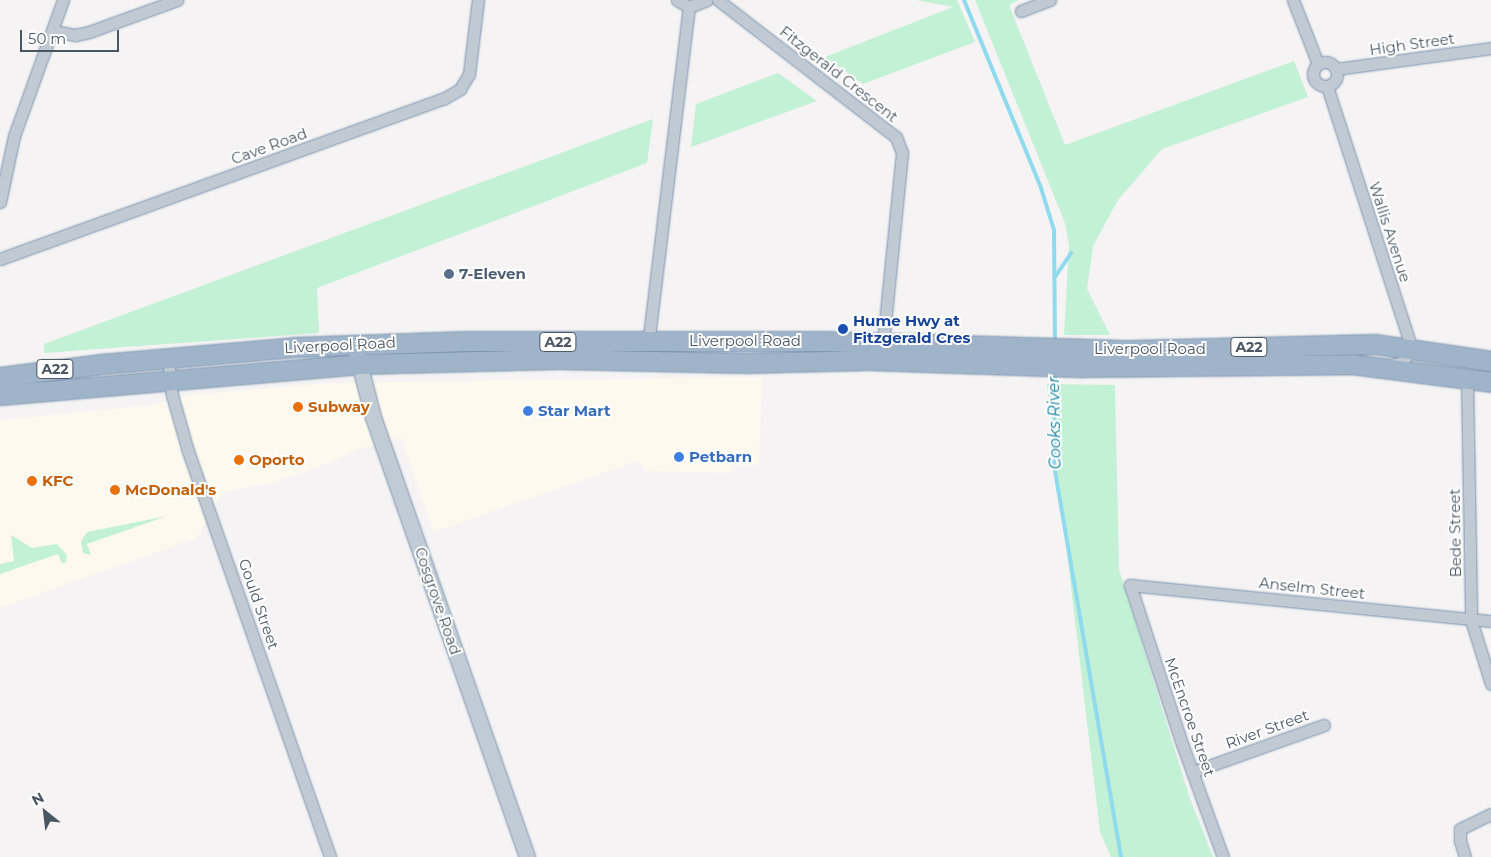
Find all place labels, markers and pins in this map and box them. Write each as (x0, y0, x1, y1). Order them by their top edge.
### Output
place label: 7-Eleven (459, 265, 526, 283)
marker: 7-Eleven (443, 268, 455, 280)
place label: Hume Hwy at Fitzgerald Cres (853, 311, 971, 346)
marker: Hume Hwy at Fitzgerald Cres (837, 323, 849, 335)
place label: Subway (308, 398, 370, 416)
marker: Subway (292, 401, 304, 413)
place label: Star Mart (538, 402, 611, 420)
marker: Star Mart (522, 405, 534, 417)
place label: Petbarn (689, 448, 752, 466)
place label: Oporto (249, 451, 305, 469)
marker: Petbarn (673, 451, 685, 463)
marker: Oporto (233, 454, 245, 466)
place label: KFC (42, 472, 73, 490)
marker: KFC (26, 475, 38, 487)
place label: McDonald's (125, 481, 216, 499)
marker: McDonald's (109, 484, 121, 496)

